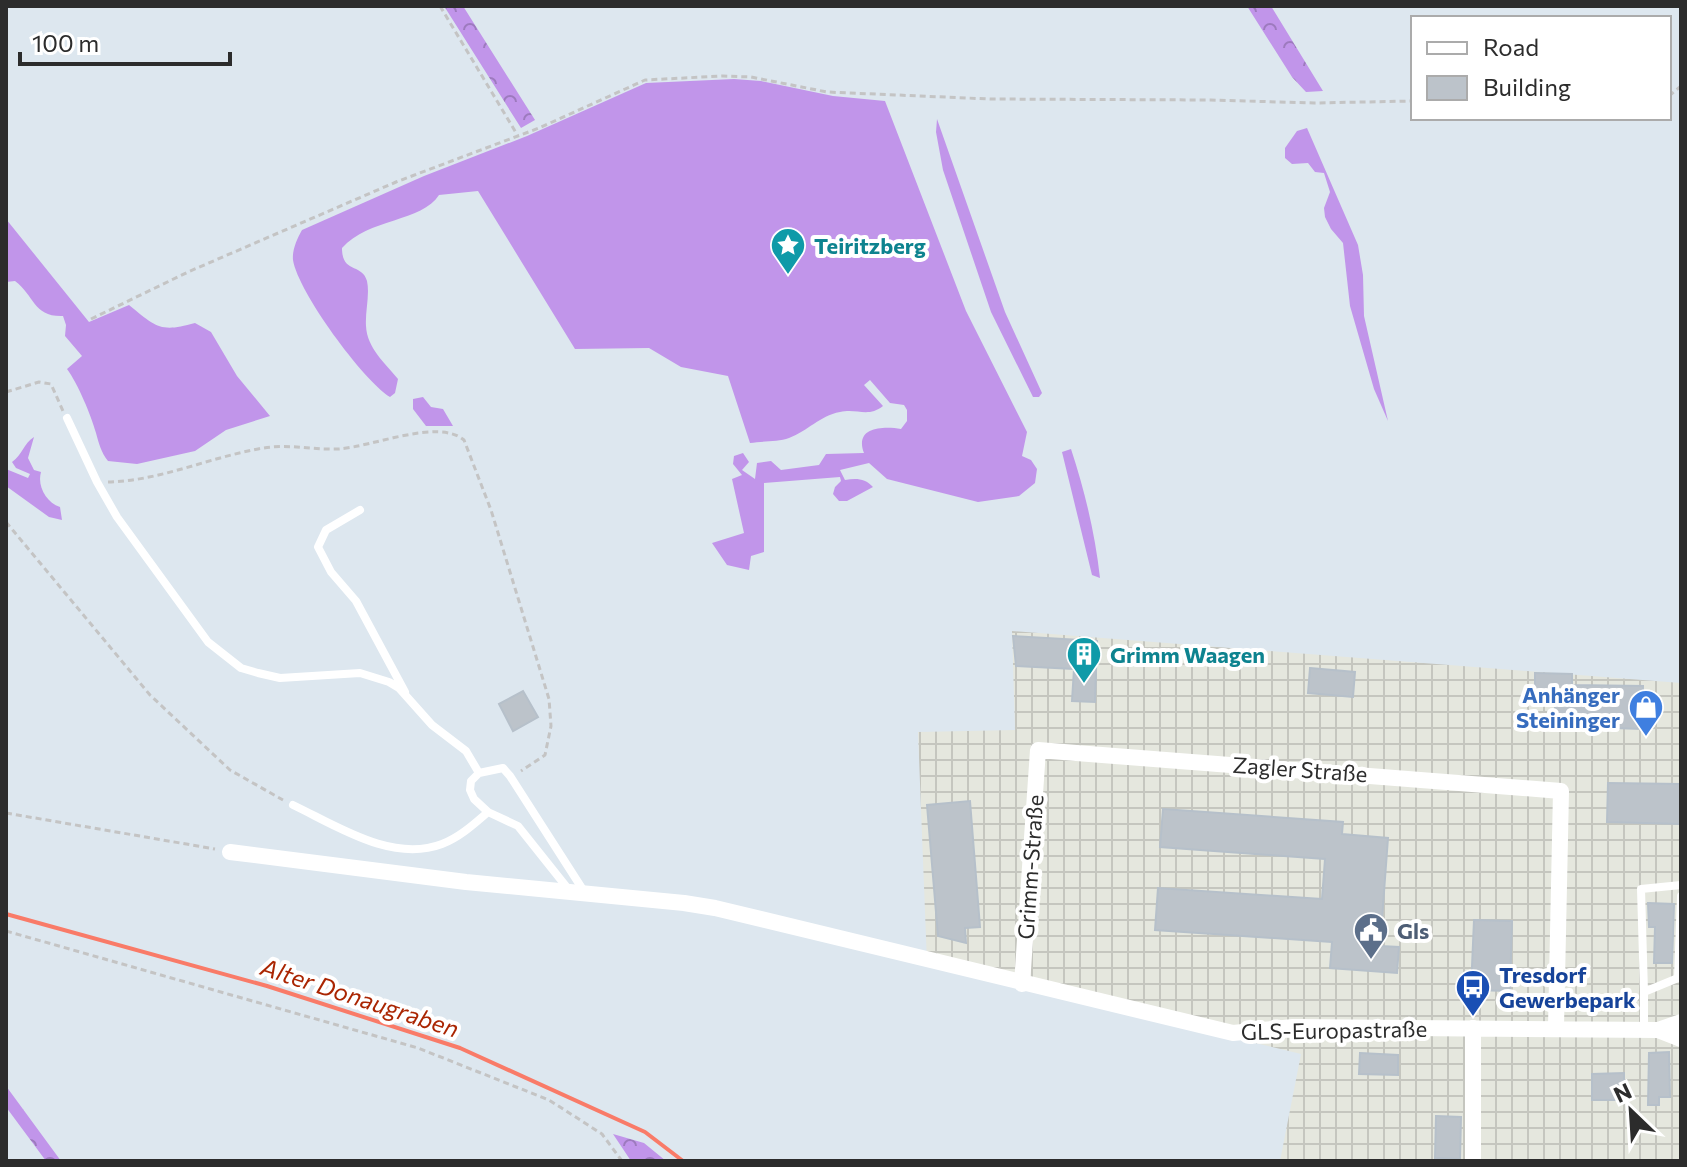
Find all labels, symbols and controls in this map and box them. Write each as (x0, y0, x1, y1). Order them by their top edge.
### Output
scale bar (20, 16, 230, 66)
legend (1411, 16, 1671, 120)
text: 100 m (32, 28, 99, 57)
text: Road (1483, 32, 1539, 61)
text: Building (1483, 72, 1571, 101)
place icon: Teiritzberg (769, 226, 807, 276)
place label: Teiritzberg (814, 232, 926, 259)
building icon: Grimm Waagen (1065, 635, 1103, 685)
place label: Grimm Waagen (1110, 641, 1265, 668)
place label: Anhänger Steininger (1516, 681, 1620, 733)
shop icon: Anhänger Steininger (1627, 688, 1665, 738)
street label: Zagler Straße (1232, 751, 1368, 787)
street label: Grimm-Straße (1011, 794, 1049, 940)
public building icon: Gls (1352, 911, 1390, 961)
place label: Gls (1397, 917, 1429, 944)
water label: Alter Donaugraben (256, 951, 463, 1043)
place label: Tresdorf Gewerbepark (1499, 961, 1636, 1013)
bus stop icon: Tresdorf Gewerbepark (1454, 968, 1492, 1018)
street label: GLS-Europastraße (1241, 1015, 1427, 1045)
north arrow (1591, 1071, 1671, 1151)
text: N (1609, 1077, 1636, 1108)

